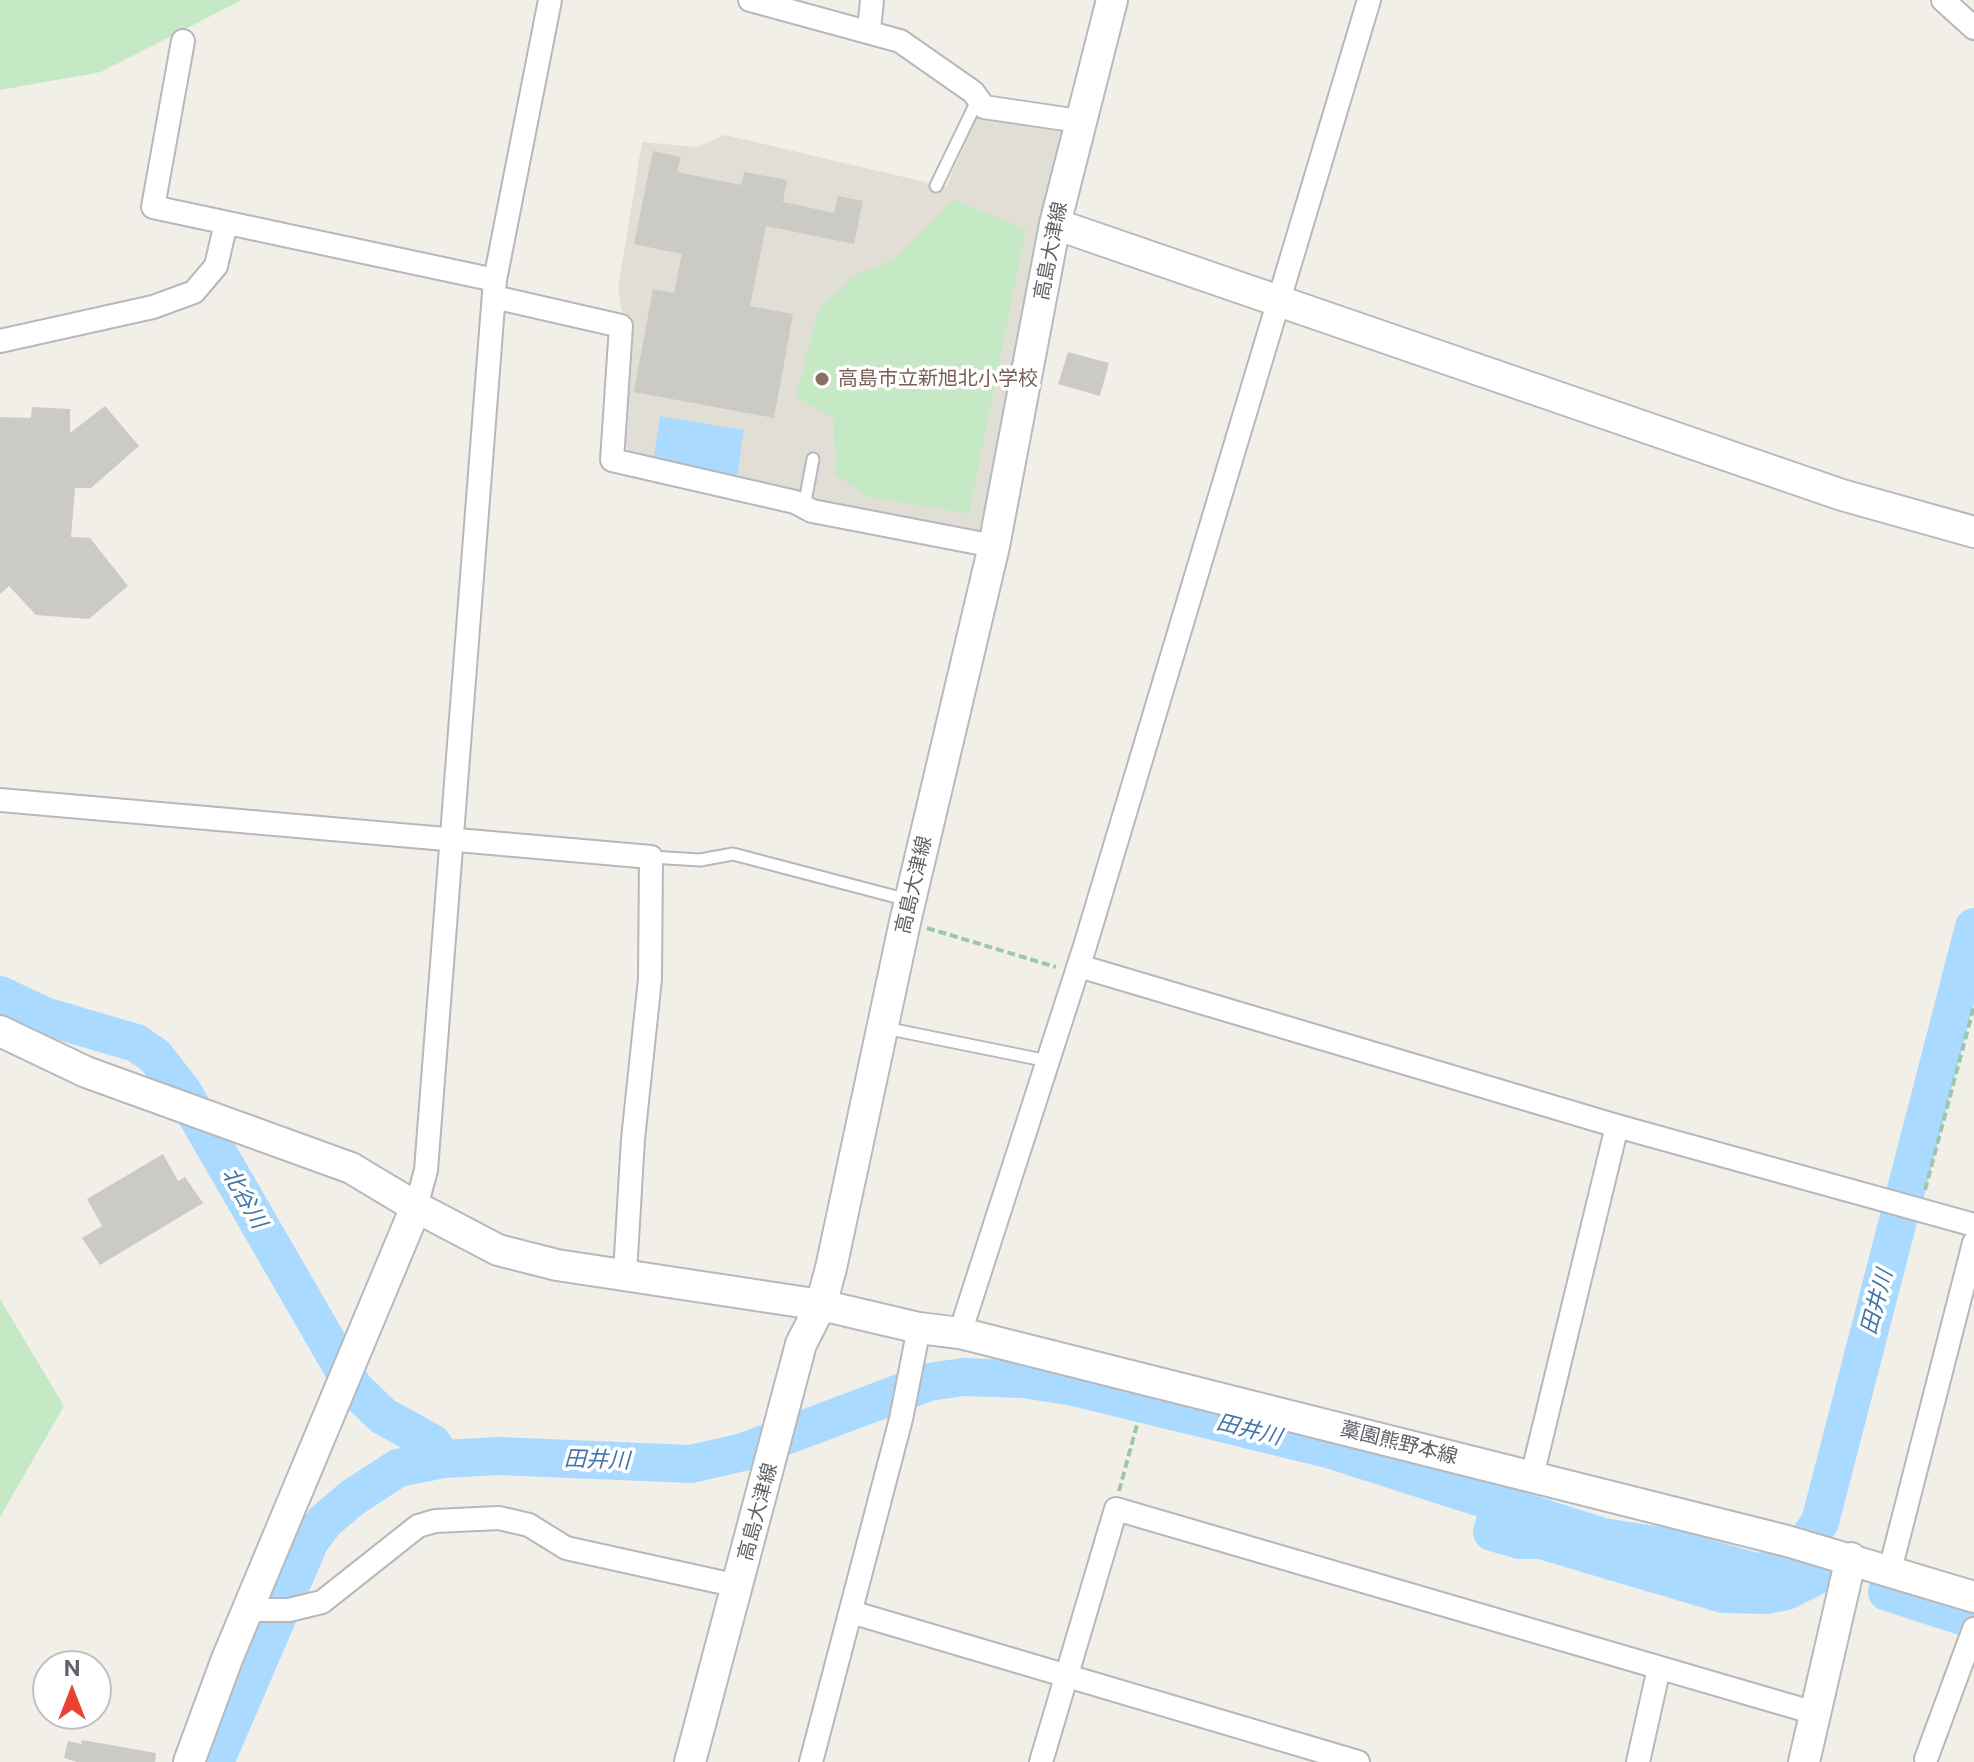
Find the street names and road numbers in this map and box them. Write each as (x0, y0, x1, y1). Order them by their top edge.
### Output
street label: 高島大津線 (1030, 200, 1072, 302)
street label: 高島大津線 (891, 834, 937, 936)
street label: 藁園熊野本線 (1338, 1417, 1460, 1469)
street label: 高島大津線 (733, 1461, 783, 1563)

